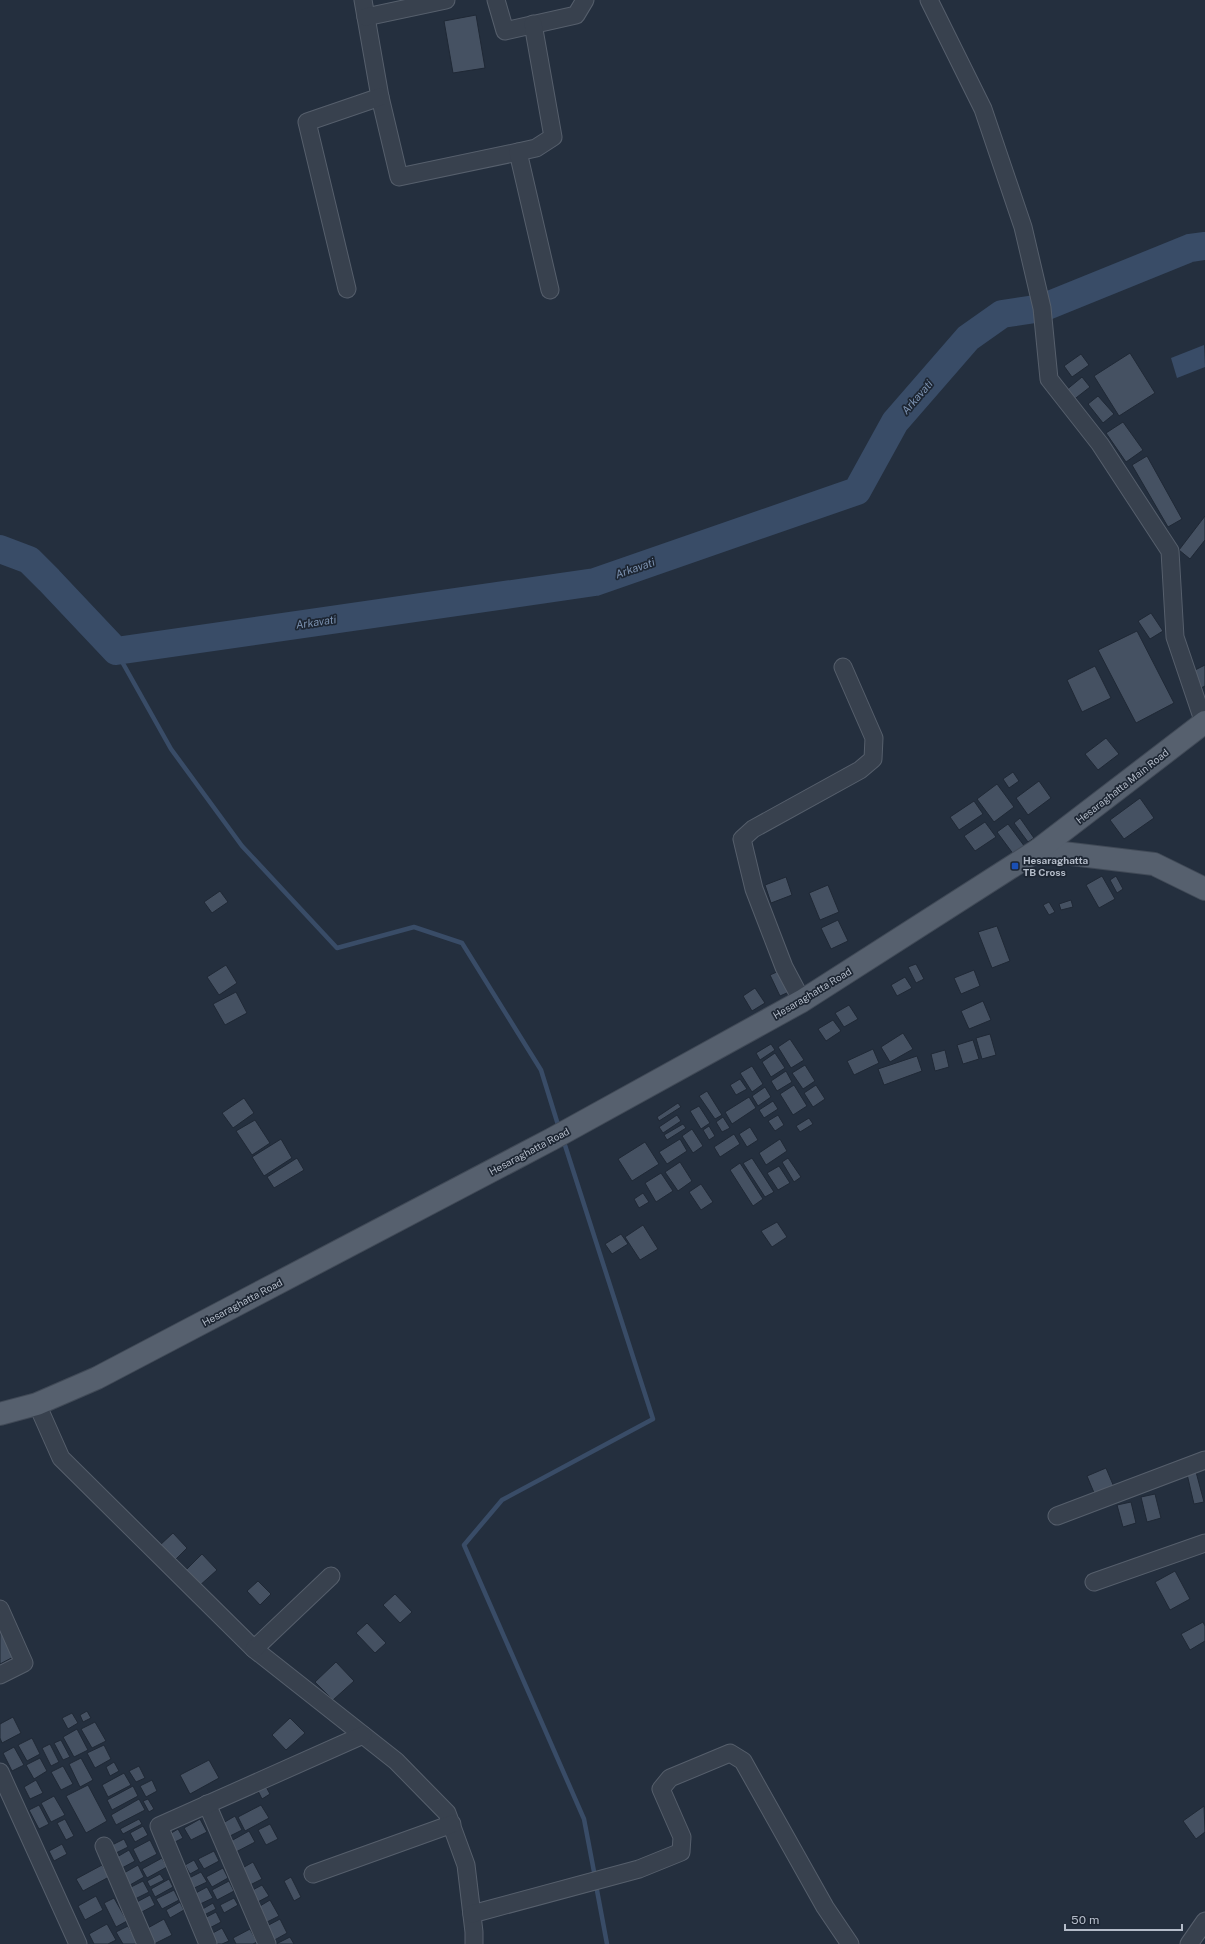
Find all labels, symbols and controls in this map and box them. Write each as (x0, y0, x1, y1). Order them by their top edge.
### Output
water label: Arkavati (899, 377, 935, 416)
water label: Arkavati (614, 556, 656, 580)
water label: Arkavati (295, 613, 337, 631)
street label: Hesaraghatta Main Road (1073, 746, 1171, 826)
place label: Hesaraghatta TB Cross (1023, 854, 1089, 878)
marker: Hesaraghatta TB Cross (1010, 861, 1020, 871)
street label: Hesaraghatta Road (771, 965, 853, 1021)
street label: Hesaraghatta Road (487, 1125, 571, 1177)
street label: Hesaraghatta Road (200, 1276, 284, 1328)
scale bar (1065, 1906, 1182, 1932)
text: 50 m (1071, 1913, 1099, 1927)

